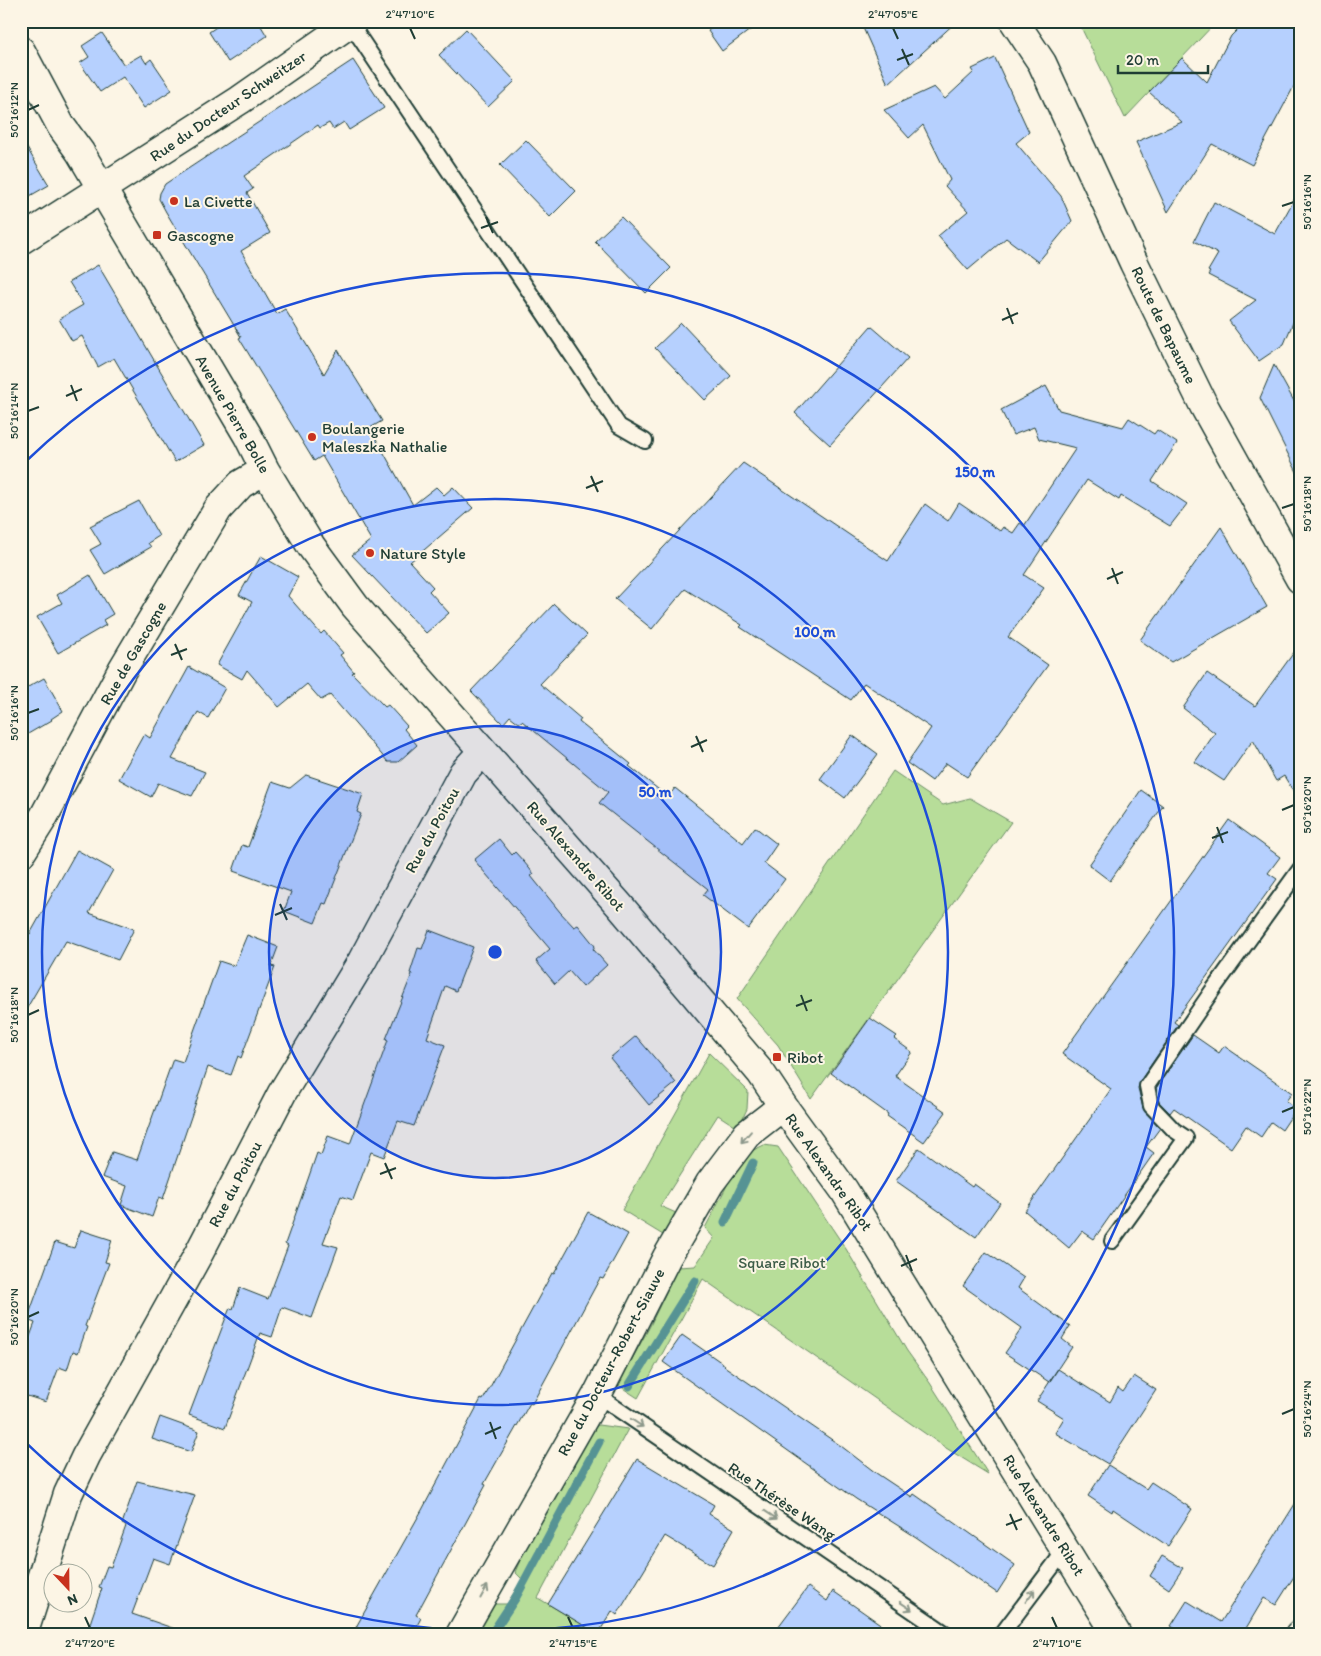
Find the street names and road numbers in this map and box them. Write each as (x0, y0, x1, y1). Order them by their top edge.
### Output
street label: Rue du Docteur Schweitzer (146, 46, 310, 165)
street label: Route de Bapaume (1127, 263, 1201, 387)
street label: Avenue Pierre Bolle (191, 352, 275, 476)
street label: Rue de Gascogne (96, 598, 170, 708)
street label: Rue du Poitou (401, 784, 463, 876)
street label: Rue Alexandre Ribot (523, 797, 629, 915)
street label: Rue Alexandre Ribot (781, 1109, 877, 1235)
street label: Rue du Poitou (204, 1137, 266, 1230)
street label: Rue du Docteur-Robert-Siauve (553, 1265, 669, 1459)
street label: Rue Alexandre Ribot (999, 1451, 1089, 1579)
street label: Rue Thérèse Wang (725, 1458, 840, 1545)

